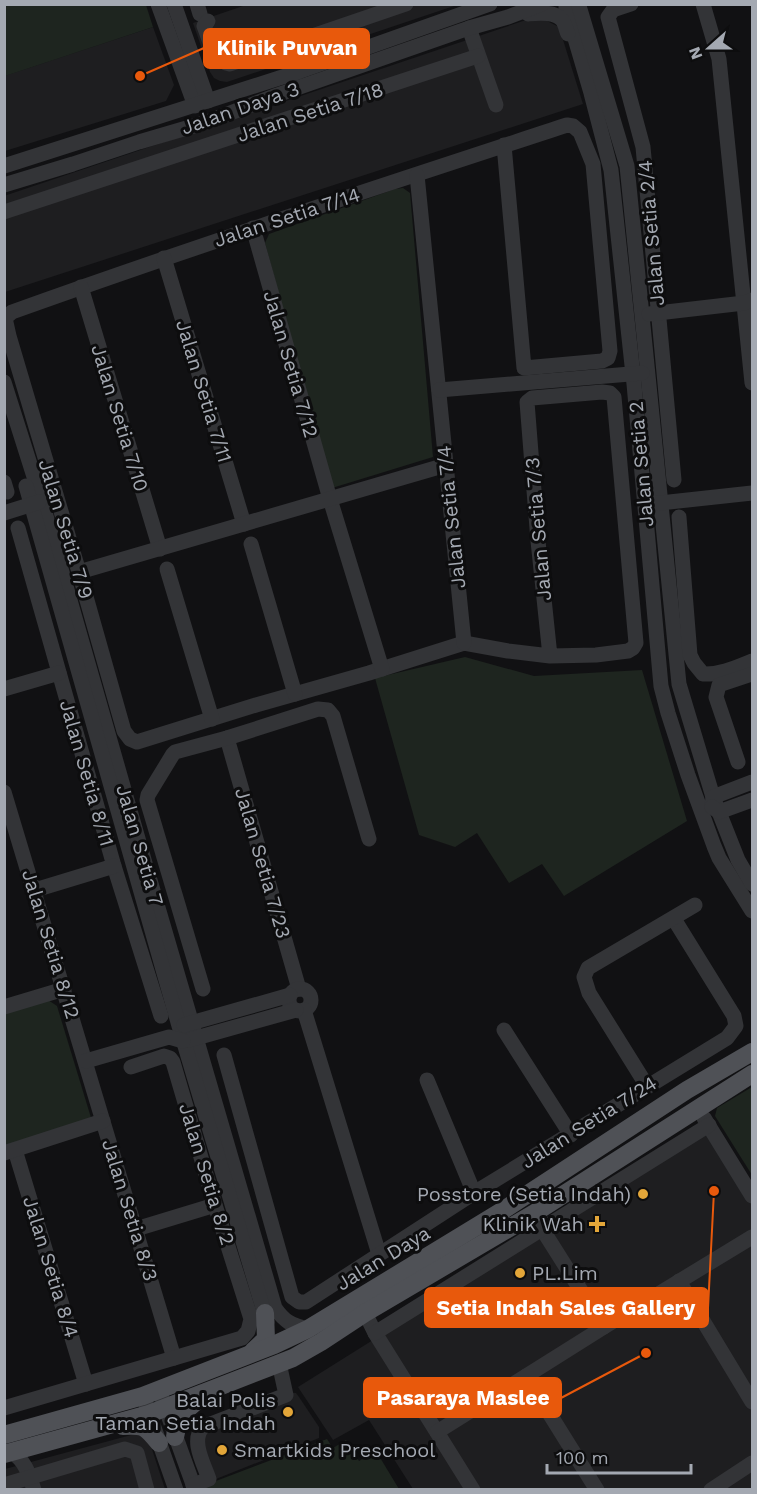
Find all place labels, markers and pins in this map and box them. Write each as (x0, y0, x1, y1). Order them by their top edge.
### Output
callout: Klinik Puvvan (204, 29, 369, 68)
place label: Posstore (Setia Indah) (417, 1182, 631, 1206)
marker: Posstore (Setia Indah) (636, 1187, 650, 1201)
place label: Klinik Wah (482, 1212, 584, 1236)
marker: Klinik Wah (588, 1215, 606, 1233)
place label: PL.Lim (532, 1261, 598, 1285)
marker: PL.Lim (513, 1266, 527, 1280)
callout: Setia Indah Sales Gallery (425, 1288, 708, 1327)
callout: Pasaraya Maslee (364, 1378, 561, 1417)
place label: Balai Polis Taman Setia Indah (95, 1388, 276, 1435)
marker: Balai Polis Taman Setia Indah (281, 1405, 295, 1419)
place label: Smartkids Preschool (234, 1438, 435, 1462)
marker: Smartkids Preschool (215, 1443, 229, 1457)

